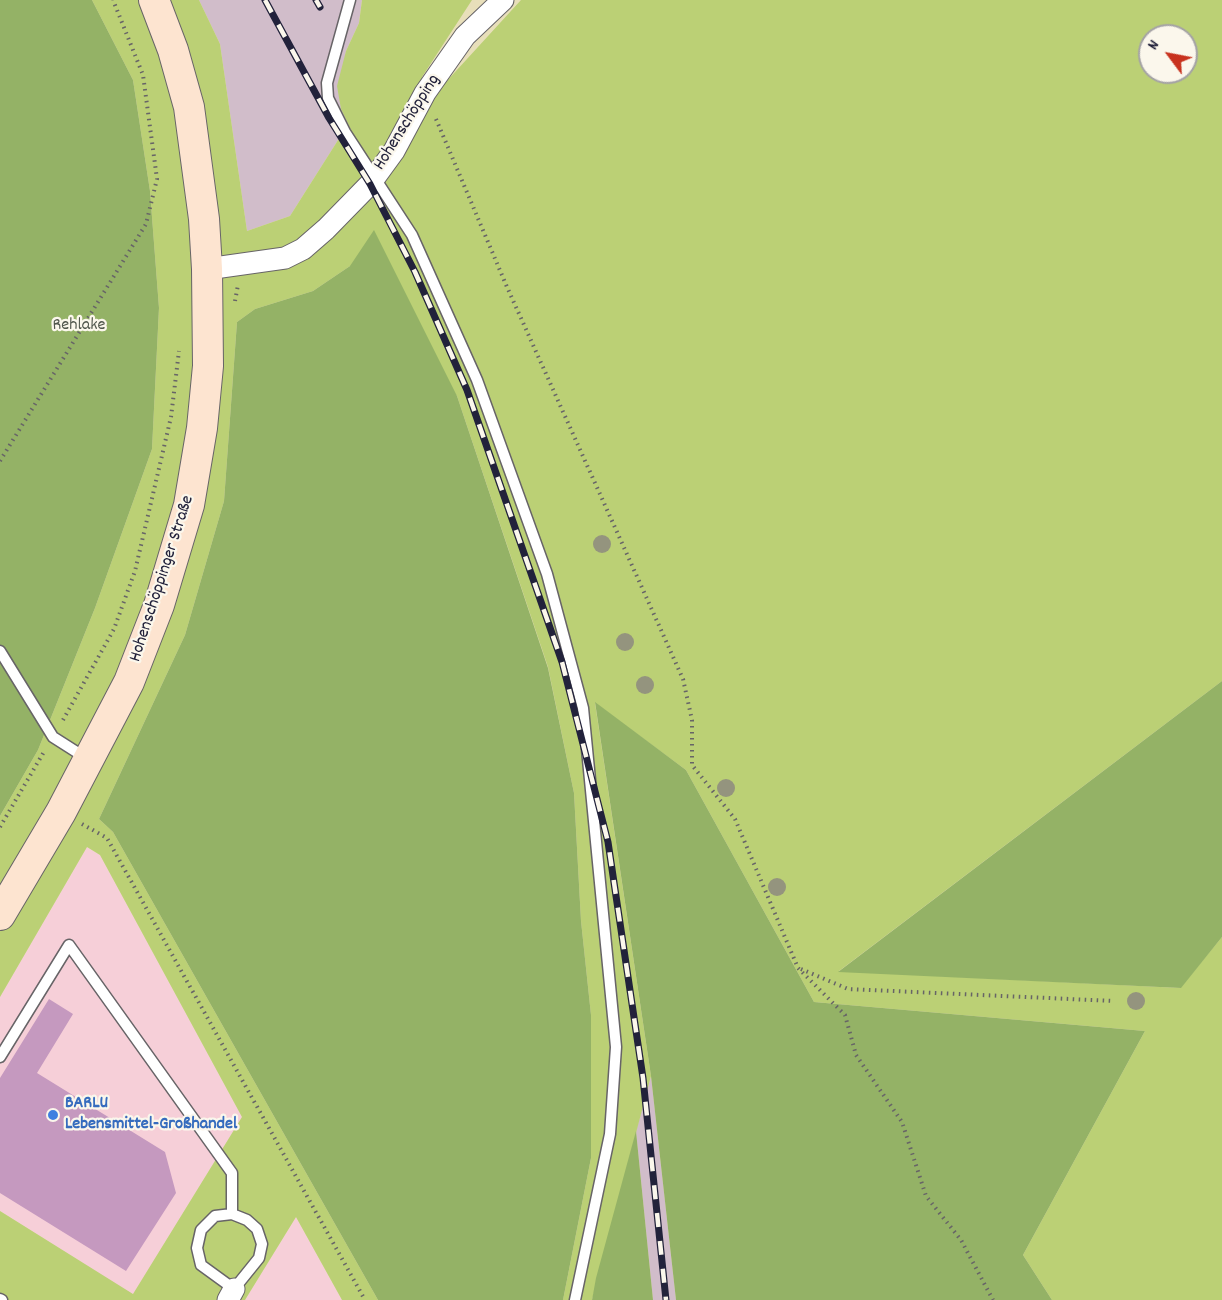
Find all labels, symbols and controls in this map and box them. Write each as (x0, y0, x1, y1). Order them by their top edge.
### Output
north arrow (1138, 24, 1198, 84)
text: N (1142, 36, 1166, 55)
street label: Hohenschöpping (370, 71, 446, 175)
park label: Rehlake (53, 316, 105, 338)
street label: Hohenschöppinger Straße (126, 493, 200, 665)
place label: BARLU Lebensmittel-Großhandel (65, 1094, 237, 1136)
marker: BARLU Lebensmittel-Großhandel (46, 1108, 60, 1122)

